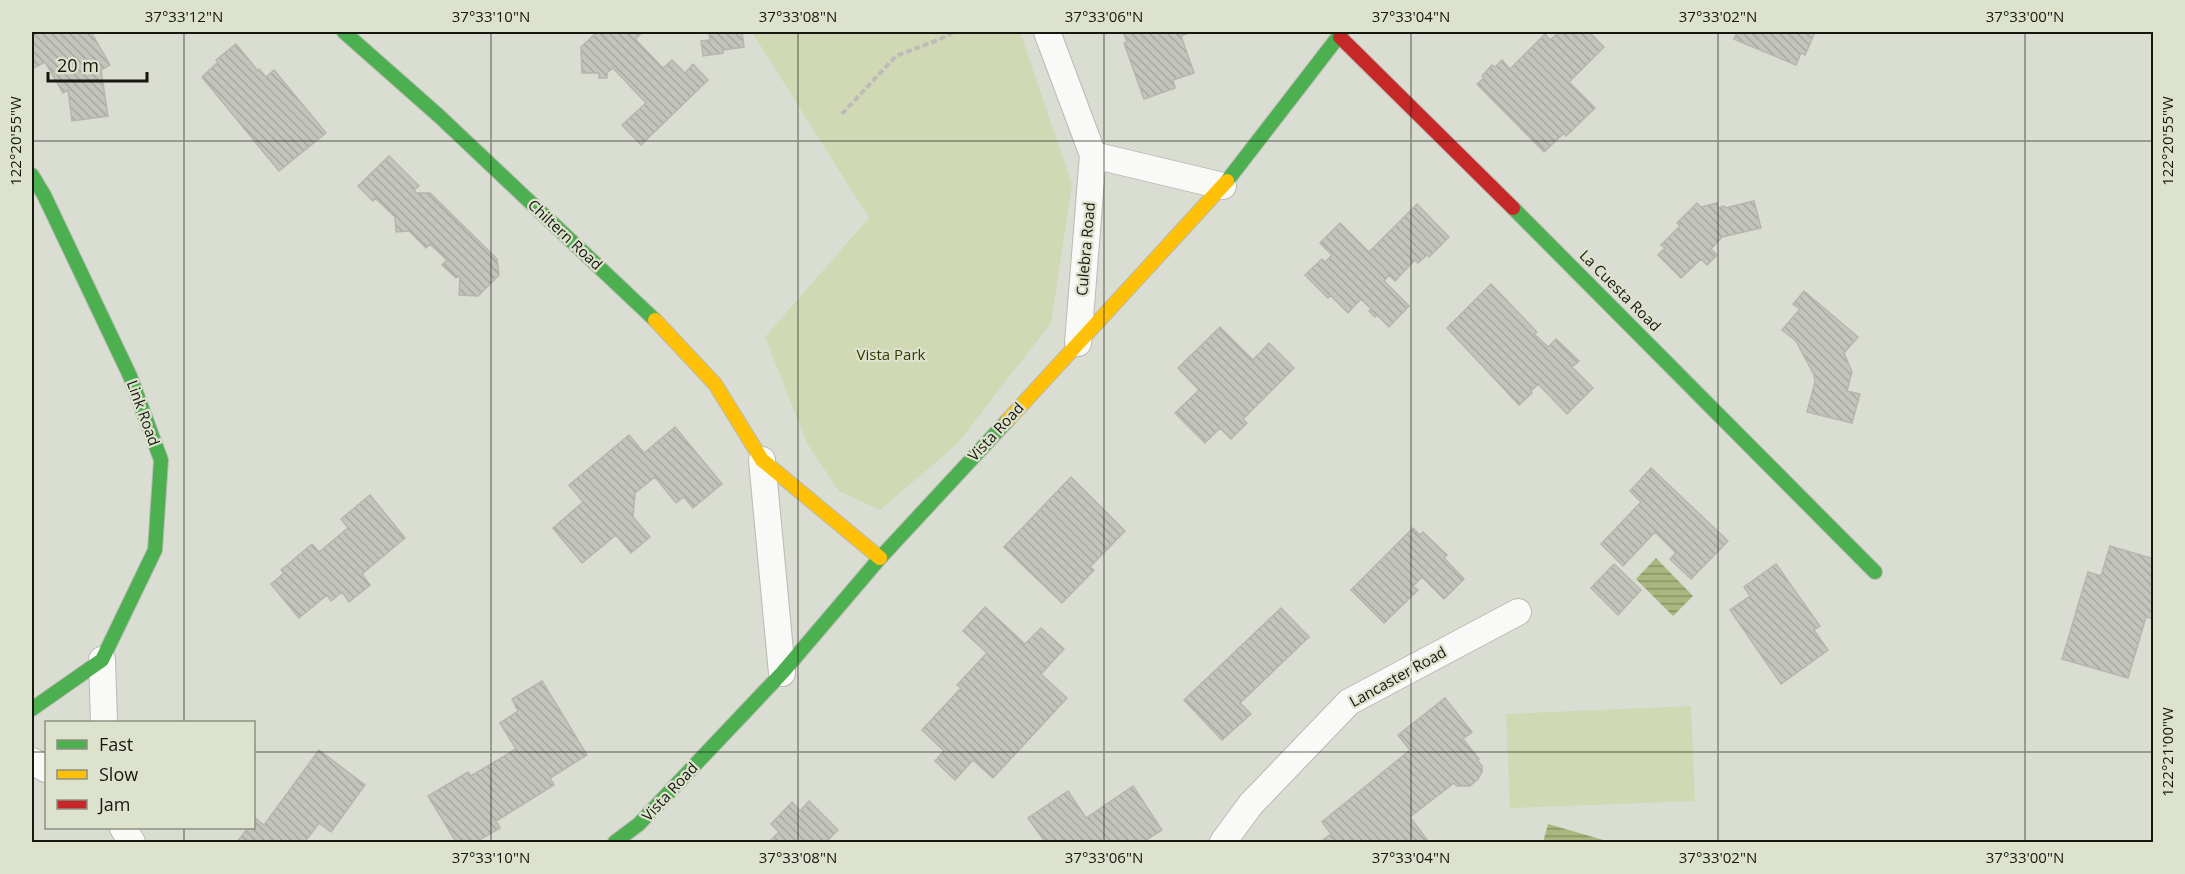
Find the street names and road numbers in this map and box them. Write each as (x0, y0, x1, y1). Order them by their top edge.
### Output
street label: Chiltern Road (524, 195, 607, 274)
street label: Culebra Road (1071, 201, 1099, 297)
street label: La Cuesta Road (1576, 245, 1666, 335)
street label: Link Road (123, 377, 165, 448)
street label: Vista Road (963, 398, 1028, 465)
street label: Lancaster Road (1346, 641, 1449, 711)
street label: Vista Road (637, 758, 702, 825)

